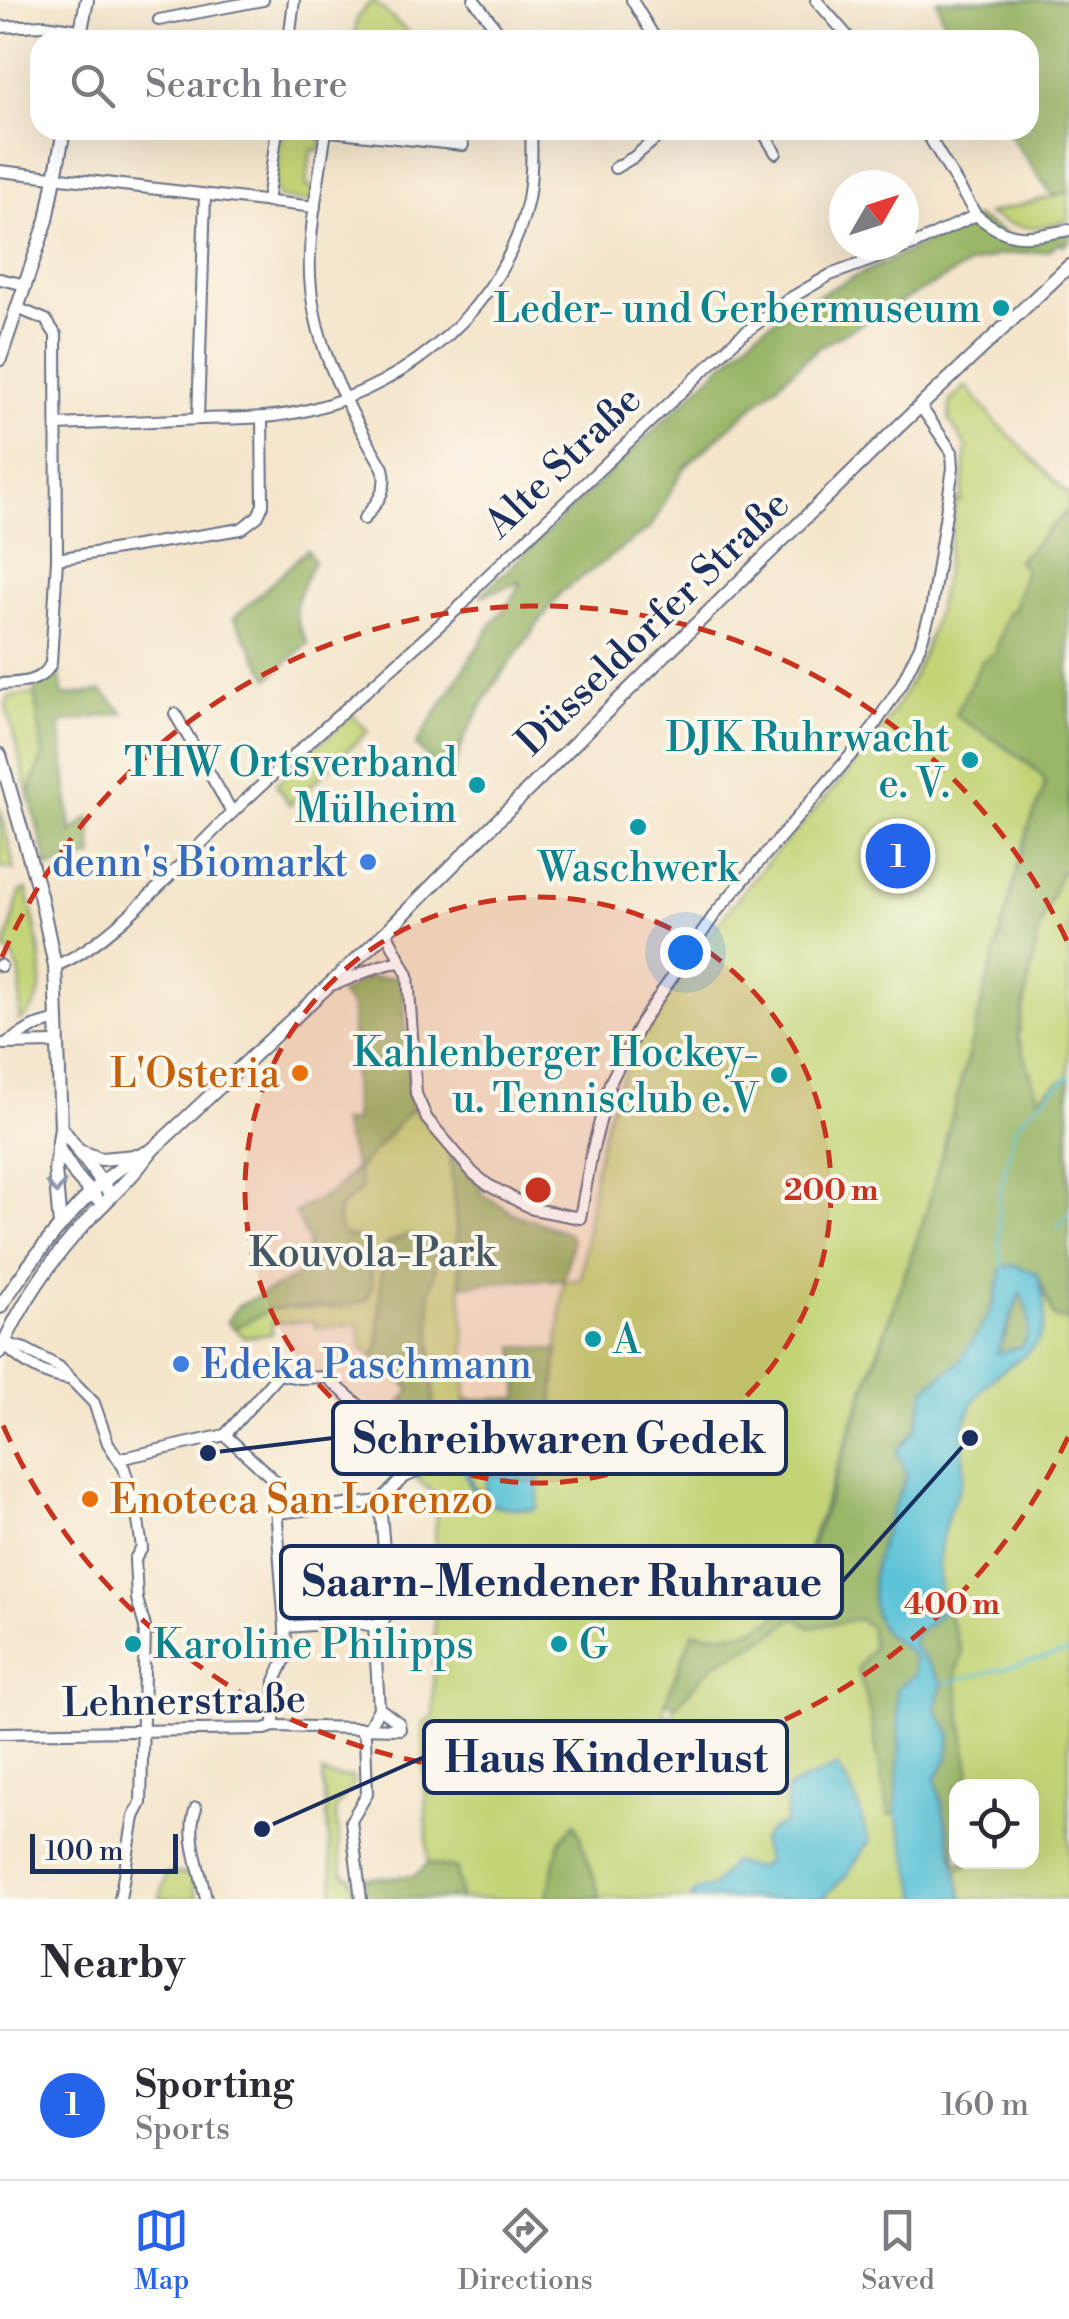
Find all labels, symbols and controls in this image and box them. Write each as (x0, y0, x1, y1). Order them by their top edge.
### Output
search box (30, 30, 1039, 140)
icon: search (65, 58, 120, 113)
text: Search here (145, 62, 348, 109)
north arrow (829, 170, 919, 260)
place label: Leder- und Gerbermuseum (494, 285, 981, 335)
marker: Leder- und Gerbermuseum (990, 297, 1012, 319)
street label: Alte Straße (474, 375, 652, 550)
street label: Düsseldorfer Straße (506, 480, 801, 767)
place label: DJK Ruhrwacht e. V. (666, 714, 950, 810)
place label: THW Ortsverband Mülheim (124, 739, 457, 835)
marker: DJK Ruhrwacht e. V. (959, 749, 981, 771)
marker: THW Ortsverband Mülheim (466, 774, 488, 796)
marker: Waschwerk (627, 816, 649, 838)
pin: 1 (866, 818, 930, 894)
place label: denn's Biomarkt (52, 839, 348, 889)
place label: Waschwerk (536, 844, 740, 894)
marker: denn's Biomarkt (357, 851, 379, 873)
your location (660, 927, 711, 978)
place label: Kahlenberger Hockey- u. Tennisclub e.V (352, 1029, 759, 1125)
place label: L'Osteria (110, 1050, 281, 1100)
marker: L'Osteria (289, 1062, 311, 1084)
marker: Kahlenberger Hockey- u. Tennisclub e.V (768, 1064, 790, 1086)
centre of rings (520, 1172, 556, 1208)
text: 200 m (784, 1172, 878, 1210)
one-way arrow (45, 1180, 66, 1196)
park label: Kouvola-Park (249, 1229, 497, 1279)
place label: A (612, 1316, 642, 1366)
marker: A (582, 1328, 604, 1350)
place label: Edeka Paschmann (201, 1341, 532, 1391)
marker: Edeka Paschmann (170, 1353, 192, 1375)
callout: Schreibwaren Gedek (333, 1402, 786, 1474)
text: Schreibwaren Gedek (352, 1414, 767, 1467)
place label: Enoteca San Lorenzo (110, 1476, 493, 1526)
marker: Enoteca San Lorenzo (79, 1488, 101, 1510)
callout: Saarn-Mendener Ruhraue (281, 1546, 842, 1618)
text: Saarn-Mendener Ruhraue (302, 1557, 822, 1610)
text: 400 m (904, 1586, 1000, 1624)
place label: Karoline Philipps (153, 1621, 474, 1671)
place label: G (579, 1621, 608, 1671)
marker: Karoline Philipps (122, 1633, 144, 1655)
marker: G (548, 1633, 570, 1655)
street label: Lehnerstraße (62, 1675, 306, 1729)
callout: Haus Kinderlust (424, 1721, 787, 1793)
text: Haus Kinderlust (444, 1733, 769, 1786)
map controls (949, 1779, 1039, 1869)
button: locate (949, 1779, 1039, 1869)
scale bar (30, 1829, 178, 1874)
text: 100 m (45, 1834, 124, 1869)
text: Nearby (40, 1938, 185, 1991)
text: Sporting (135, 2062, 294, 2109)
text: 1 (65, 2085, 80, 2125)
text: 160 m (941, 2085, 1029, 2125)
text: Sports (135, 2109, 230, 2149)
tab: Map (134, 2203, 189, 2298)
tab: Directions (458, 2203, 593, 2298)
tab: Saved (861, 2203, 935, 2298)

